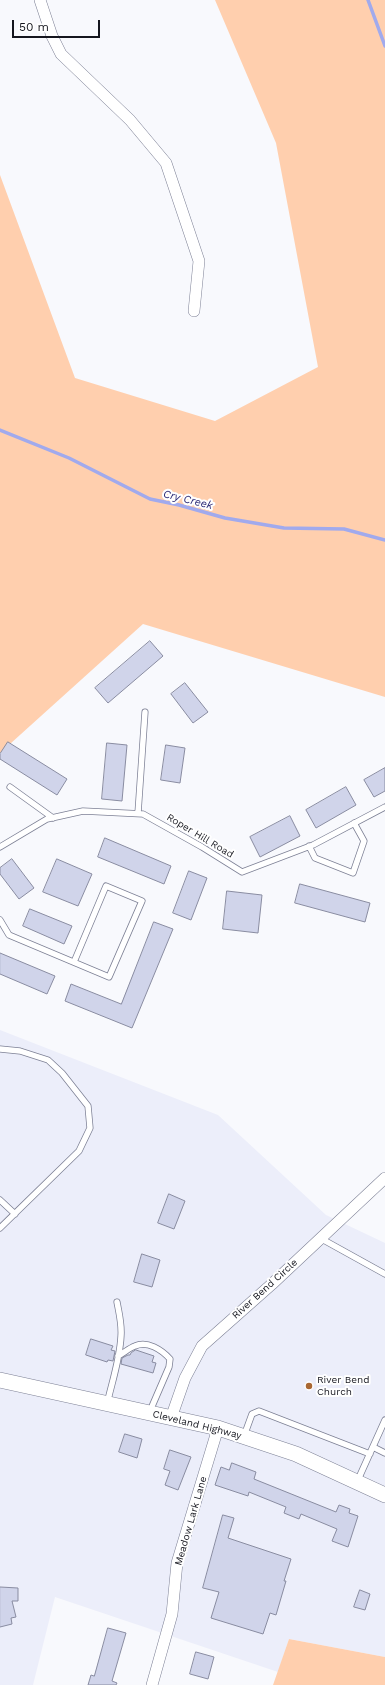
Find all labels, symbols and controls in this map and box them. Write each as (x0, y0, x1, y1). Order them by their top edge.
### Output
scale bar (14, 12, 102, 38)
text: 50 m (19, 20, 49, 34)
water label: Cry Creek (162, 487, 214, 513)
street label: Roper Hill Road (164, 811, 236, 861)
street label: River Bend Circle (230, 1257, 300, 1321)
place label: River Bend Church (317, 1374, 369, 1398)
marker: River Bend Church (304, 1381, 314, 1391)
street label: Cleveland Highway (151, 1408, 243, 1442)
street label: Meadow Lark Lane (173, 1475, 209, 1567)

